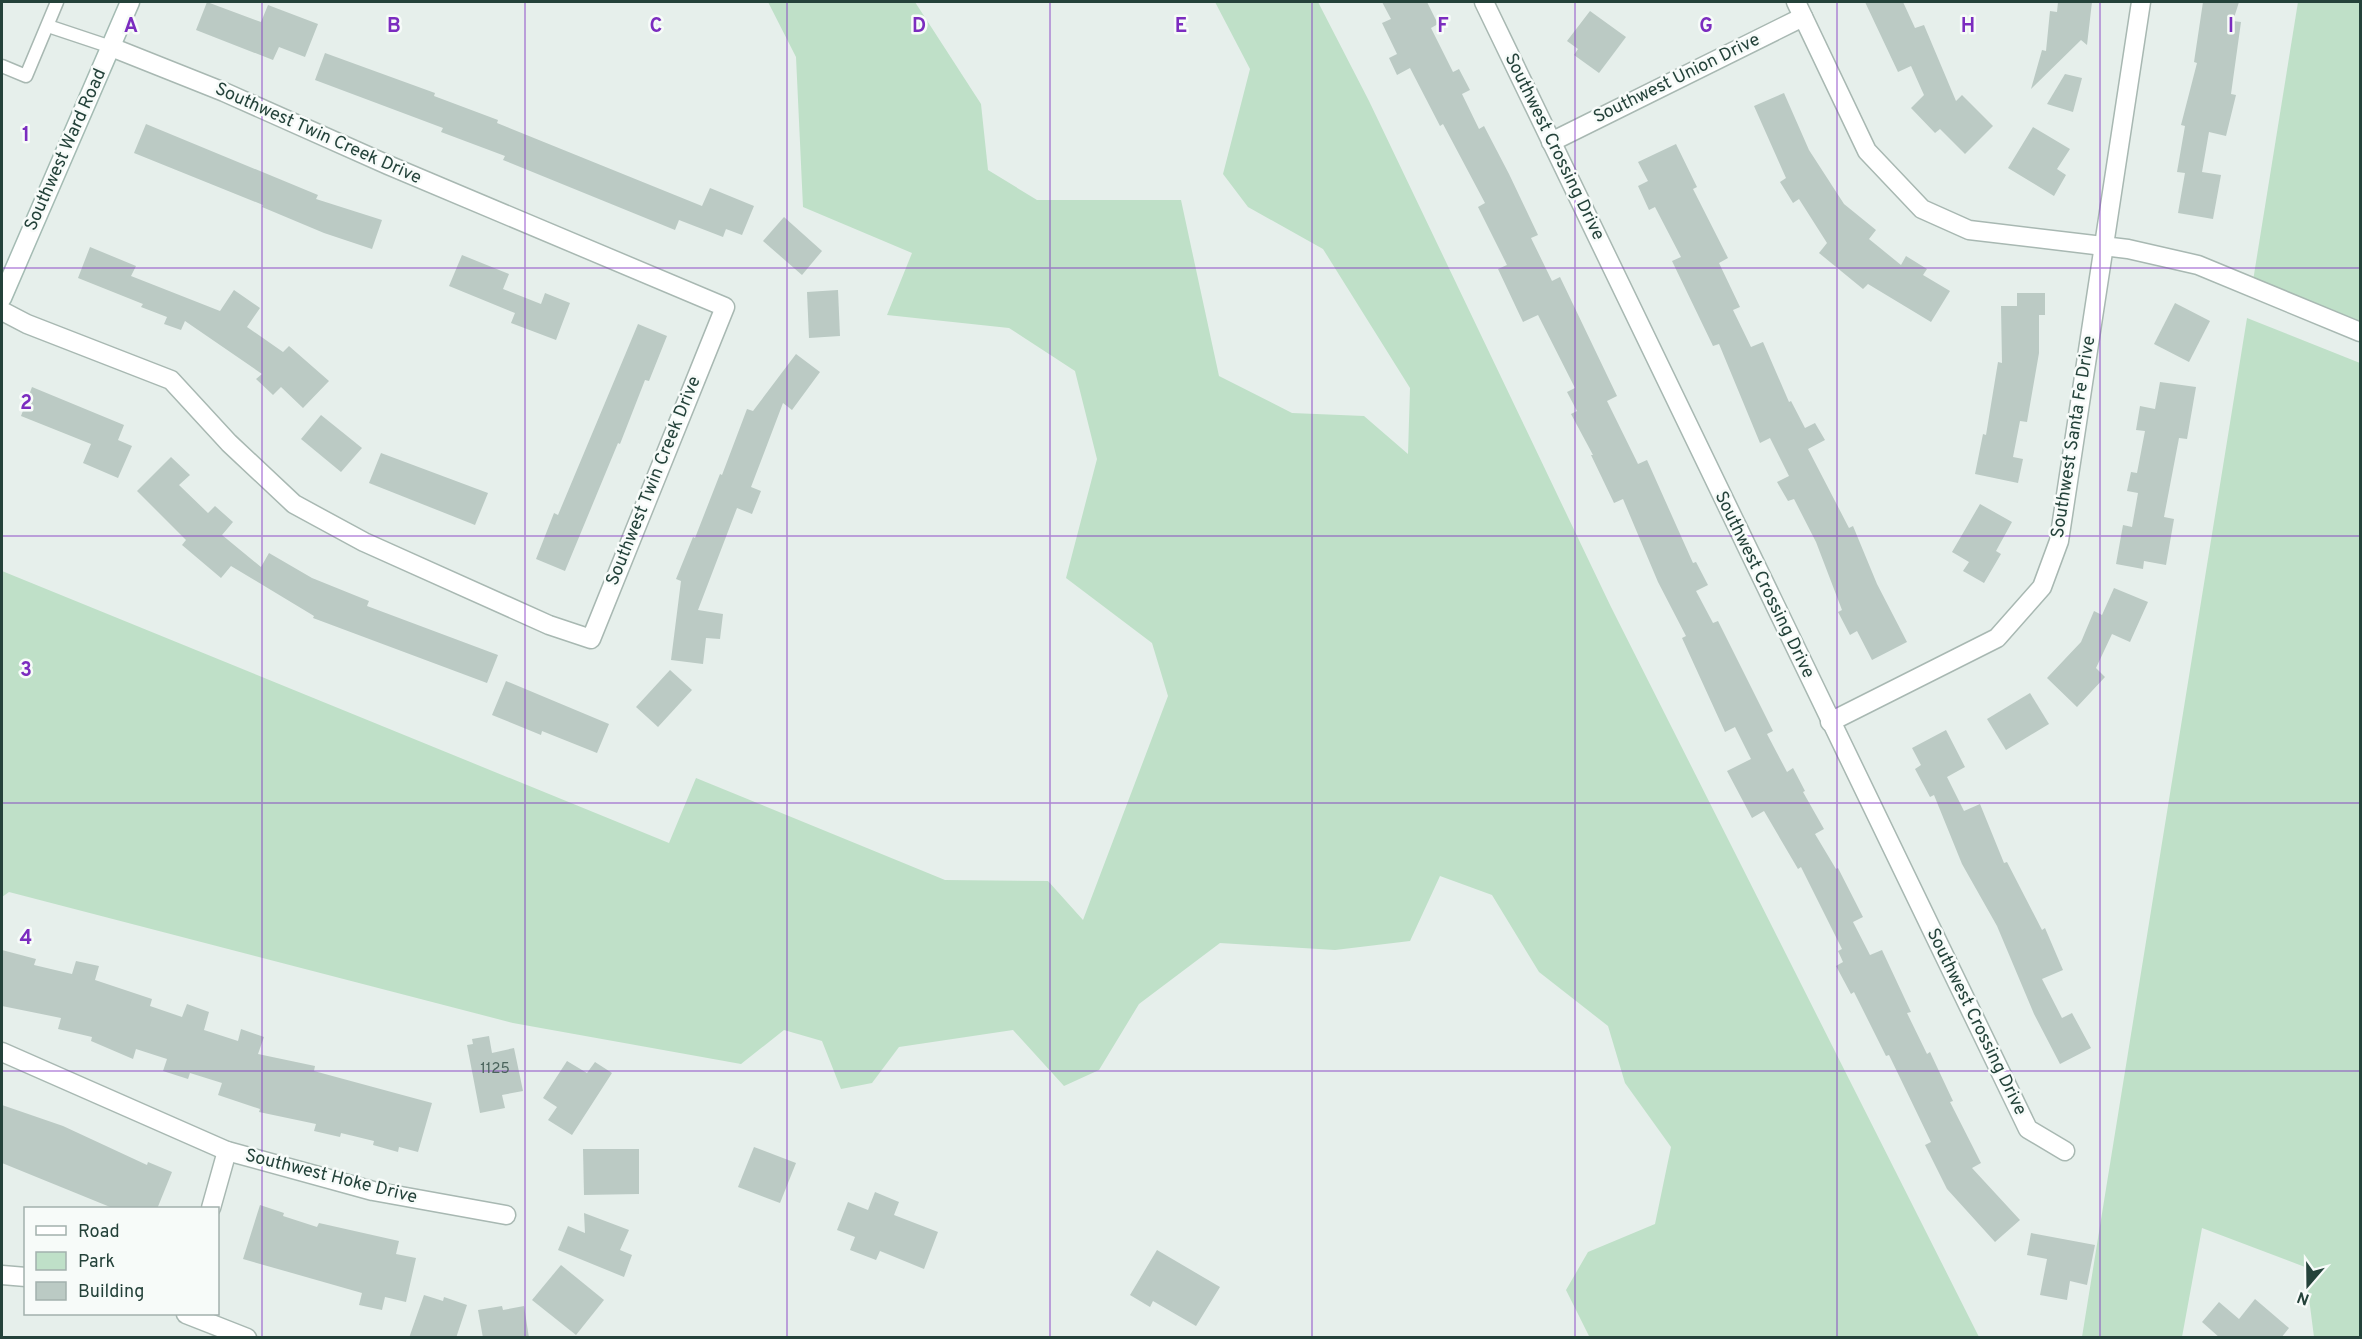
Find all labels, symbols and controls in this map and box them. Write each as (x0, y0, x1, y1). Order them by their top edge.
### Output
text: A (124, 14, 138, 40)
text: B (387, 14, 401, 40)
text: C (650, 14, 662, 40)
text: D (912, 14, 926, 40)
text: E (1175, 14, 1187, 40)
text: F (1437, 14, 1449, 40)
text: G (1699, 14, 1713, 40)
text: H (1961, 14, 1975, 40)
text: I (2228, 14, 2234, 40)
street label: Southwest Union Drive (1590, 29, 1764, 129)
street label: Southwest Crossing Drive (1499, 50, 1609, 244)
street label: Southwest Ward Road (20, 65, 112, 235)
street label: Southwest Twin Creek Drive (211, 78, 425, 190)
text: 1 (22, 123, 30, 149)
street label: Southwest Santa Fe Drive (2047, 334, 2101, 540)
street label: Southwest Twin Creek Drive (601, 373, 707, 589)
text: 2 (20, 391, 32, 417)
street label: Southwest Crossing Drive (1709, 488, 1819, 682)
text: 3 (20, 658, 32, 684)
street label: Southwest Crossing Drive (1921, 925, 2031, 1119)
text: 4 (20, 926, 32, 952)
house number: 1125 (480, 1060, 510, 1079)
street label: Southwest Hoke Drive (242, 1144, 420, 1210)
legend (24, 1207, 219, 1315)
text: Road (78, 1221, 120, 1244)
text: Park (78, 1251, 115, 1274)
north arrow (2278, 1255, 2338, 1315)
text: Building (78, 1281, 144, 1304)
text: N (2295, 1286, 2312, 1309)

